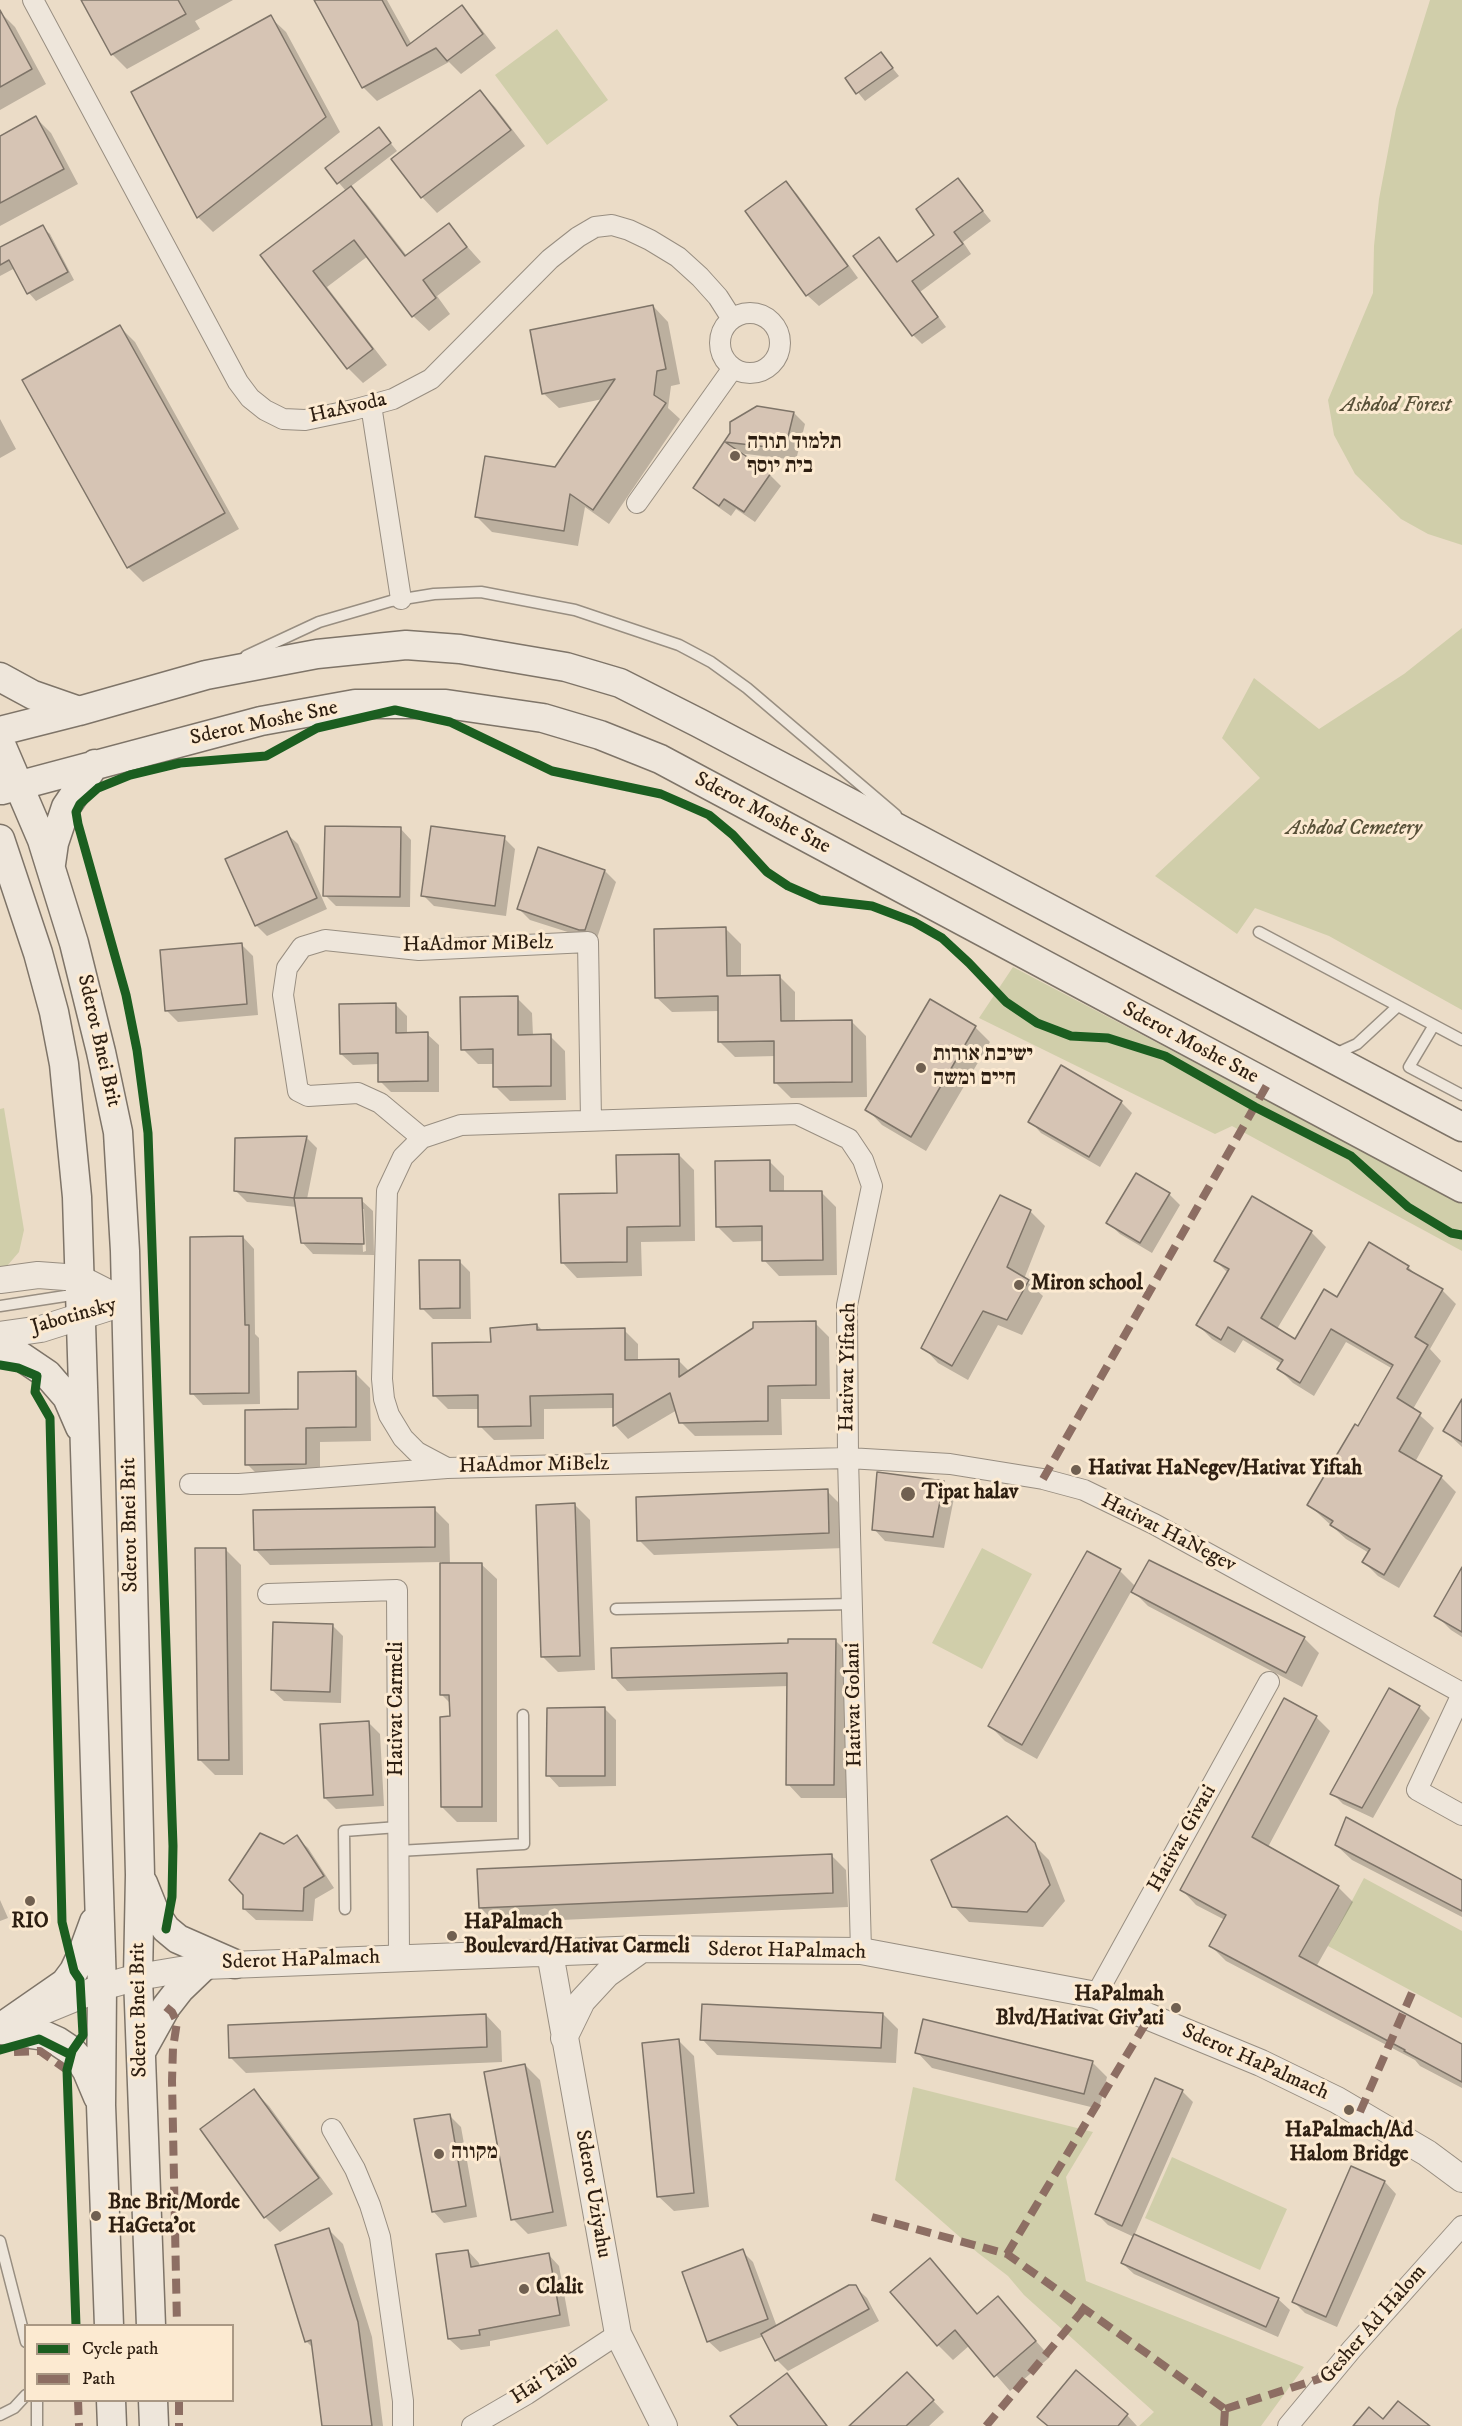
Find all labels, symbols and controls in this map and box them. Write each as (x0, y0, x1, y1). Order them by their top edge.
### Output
street label: HaAvoda (307, 388, 389, 430)
park label: Ashdod Forest (1341, 394, 1451, 420)
place label: תלמוד תורה בית יוסף (747, 431, 842, 481)
marker: תלמוד תורה בית יוסף (728, 449, 742, 463)
street label: Sderot Moshe Sne (188, 696, 340, 752)
street label: Sderot Moshe Sne (690, 768, 834, 860)
park label: Ashdod Cemetery (1286, 817, 1422, 843)
street label: HaAdmor MiBelz (403, 931, 553, 959)
street label: Sderot Bnei Brit (71, 972, 125, 1110)
street label: Sderot Moshe Sne (1118, 998, 1262, 1090)
place label: ישיבת אורות חיים ומשה (933, 1043, 1033, 1093)
marker: ישיבת אורות חיים ומשה (914, 1061, 928, 1075)
place label: Miron school (1031, 1272, 1143, 1298)
marker: Miron school (1012, 1278, 1026, 1292)
street label: Jabotinsky (29, 1293, 119, 1341)
street label: Hativat Yiftach (835, 1302, 863, 1432)
street label: HaAdmor MiBelz (459, 1452, 609, 1480)
street label: Sderot Bnei Brit (117, 1457, 145, 1593)
place label: Hativat HaNegev/Hativat Yiftah (1088, 1457, 1362, 1483)
marker: Hativat HaNegev/Hativat Yiftah (1069, 1463, 1083, 1477)
place label: Tipat halav (922, 1481, 1018, 1507)
marker: Tipat halav (899, 1485, 917, 1503)
street label: Hativat HaNegev (1096, 1489, 1240, 1579)
street label: Hativat Carmeli (385, 1642, 411, 1776)
street label: Hativat Golani (841, 1643, 869, 1767)
street label: Hativat Givati (1143, 1781, 1223, 1897)
marker: RIO (23, 1894, 37, 1908)
place label: RIO (11, 1910, 49, 1936)
place label: HaPalmach Boulevard/Hativat Carmeli (464, 1911, 690, 1961)
marker: HaPalmach Boulevard/Hativat Carmeli (445, 1929, 459, 1943)
street label: Sderot HaPalmach (708, 1938, 866, 1966)
street label: Sderot Bnei Brit (126, 1942, 154, 2078)
street label: Sderot HaPalmach (222, 1946, 380, 1976)
place label: HaPalmah Blvd/Hativat Giv'ati (995, 1983, 1164, 2033)
marker: HaPalmah Blvd/Hativat Giv'ati (1169, 2001, 1183, 2015)
street label: Sderot HaPalmach (1178, 2019, 1332, 2107)
marker: HaPalmach/Ad Halom Bridge (1342, 2103, 1356, 2117)
place label: HaPalmach/Ad Halom Bridge (1285, 2119, 1413, 2169)
street label: Sderot Uziyahu (568, 2128, 616, 2260)
place label: מקווה (451, 2141, 498, 2167)
marker: מקווה (432, 2147, 446, 2161)
place label: Bne Brit/Morde HaGeta'ot (108, 2191, 240, 2241)
marker: Bne Brit/Morde HaGeta'ot (89, 2209, 103, 2223)
street label: Gesher Ad Halom (1315, 2260, 1433, 2390)
place label: Clalit (536, 2276, 584, 2302)
marker: Clalit (517, 2282, 531, 2296)
legend (24, 2324, 234, 2402)
text: Cycle path (82, 2338, 159, 2360)
street label: Hai Taib (507, 2349, 583, 2411)
text: Path (82, 2368, 115, 2390)

